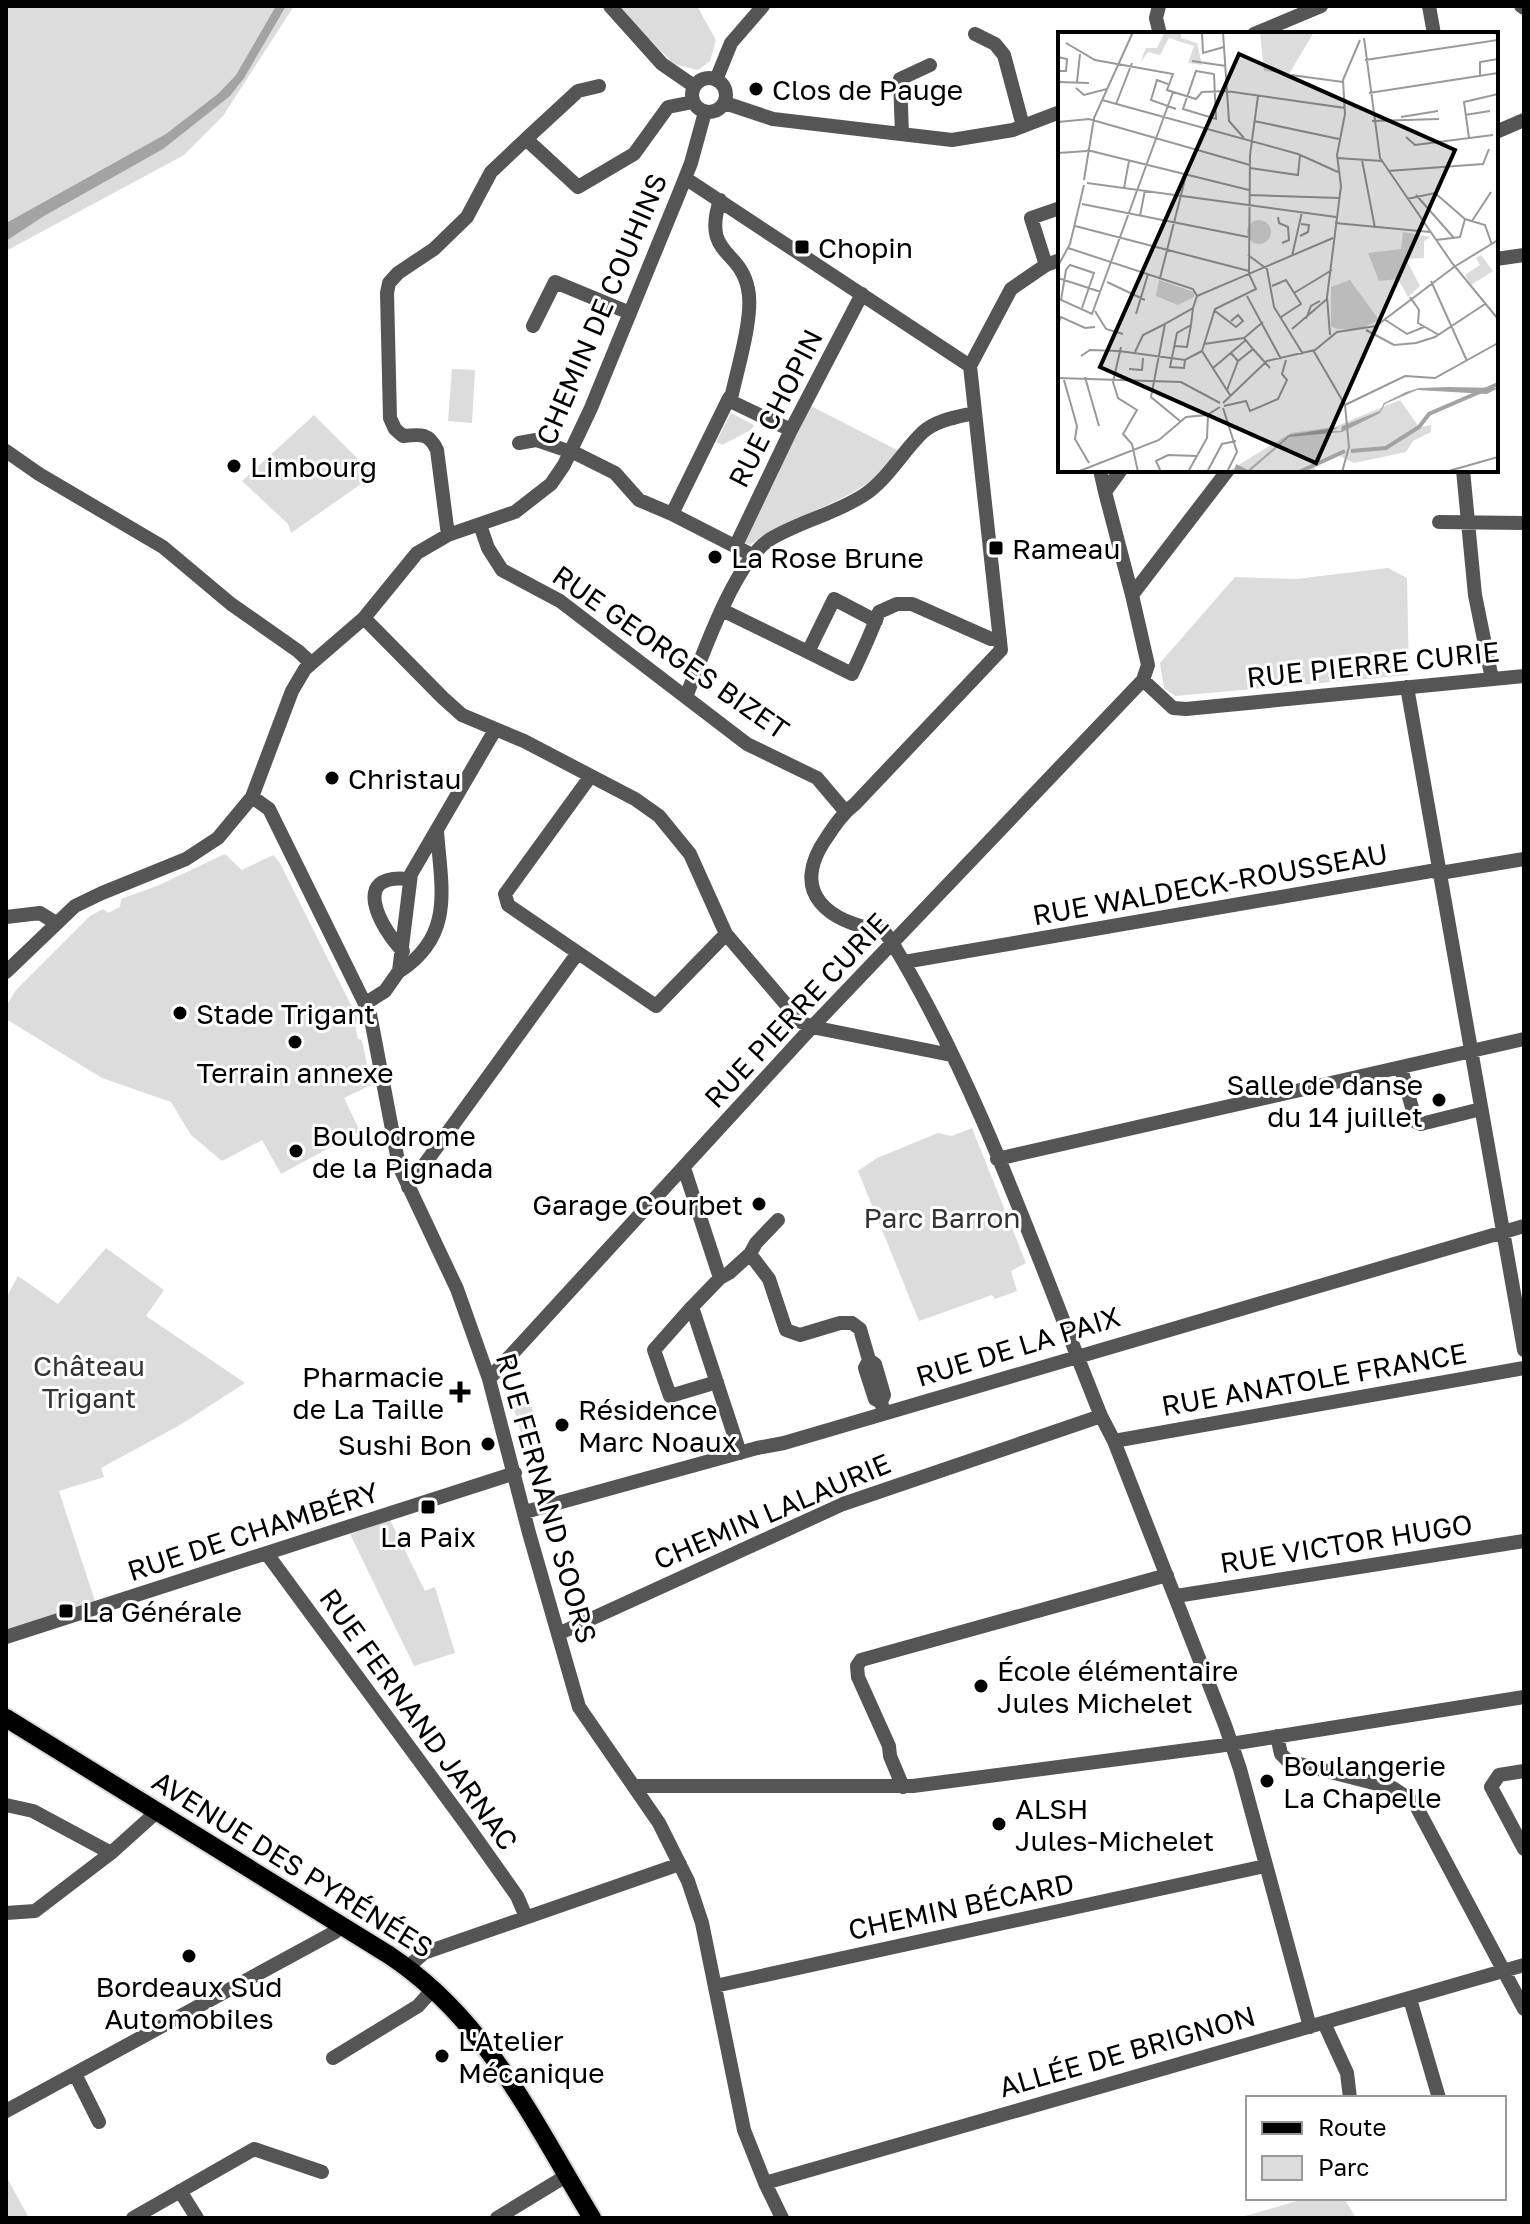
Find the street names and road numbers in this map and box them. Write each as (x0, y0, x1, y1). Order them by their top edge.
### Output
street label: CHEMIN DE COUHINS (529, 168, 673, 450)
street label: RUE CHOPIN (721, 324, 829, 492)
street label: RUE GEORGES BIZET (547, 558, 795, 746)
street label: RUE PIERRE CURIE (1245, 634, 1501, 694)
street label: RUE WALDECK-ROUSSEAU (1030, 836, 1390, 932)
street label: RUE PIERRE CURIE (697, 906, 895, 1114)
street label: RUE DE LA PAIX (912, 1299, 1124, 1393)
street label: RUE ANATOLE FRANCE (1159, 1336, 1469, 1422)
street label: RUE FERNAND SOORS (490, 1349, 604, 1647)
street label: CHEMIN LALAURIE (649, 1446, 895, 1576)
street label: RUE DE CHAMBÉRY (123, 1475, 383, 1587)
street label: RUE VICTOR HUGO (1217, 1507, 1475, 1579)
street label: RUE FERNAND JARNAC (313, 1582, 525, 1856)
street label: AVENUE DES PYRÉNÉES (146, 1764, 440, 1964)
street label: CHEMIN BÉCARD (845, 1866, 1077, 1946)
street label: ALLÉE DE BRIGNON (995, 1999, 1259, 2103)

